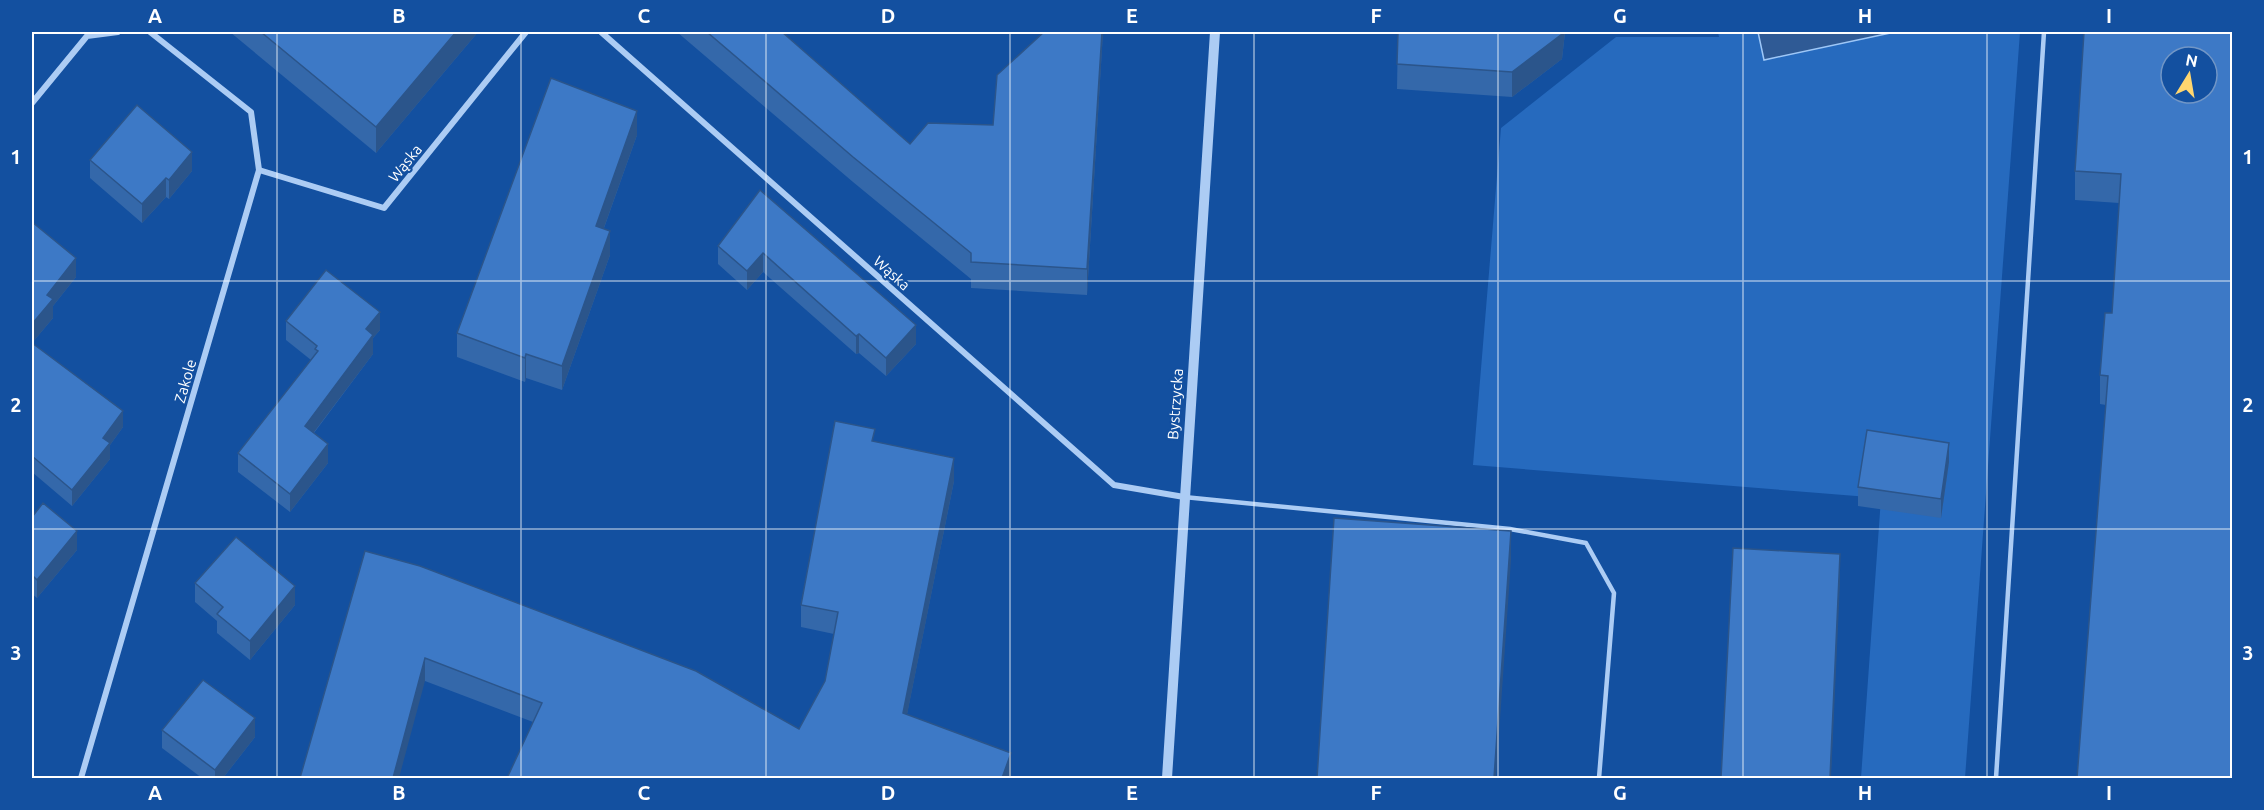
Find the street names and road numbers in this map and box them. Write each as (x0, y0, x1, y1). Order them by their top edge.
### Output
street label: Wąska (385, 141, 425, 185)
street label: Wąska (870, 252, 914, 294)
street label: Zakole (171, 357, 199, 405)
street label: Bystrzycka (1164, 368, 1186, 440)

